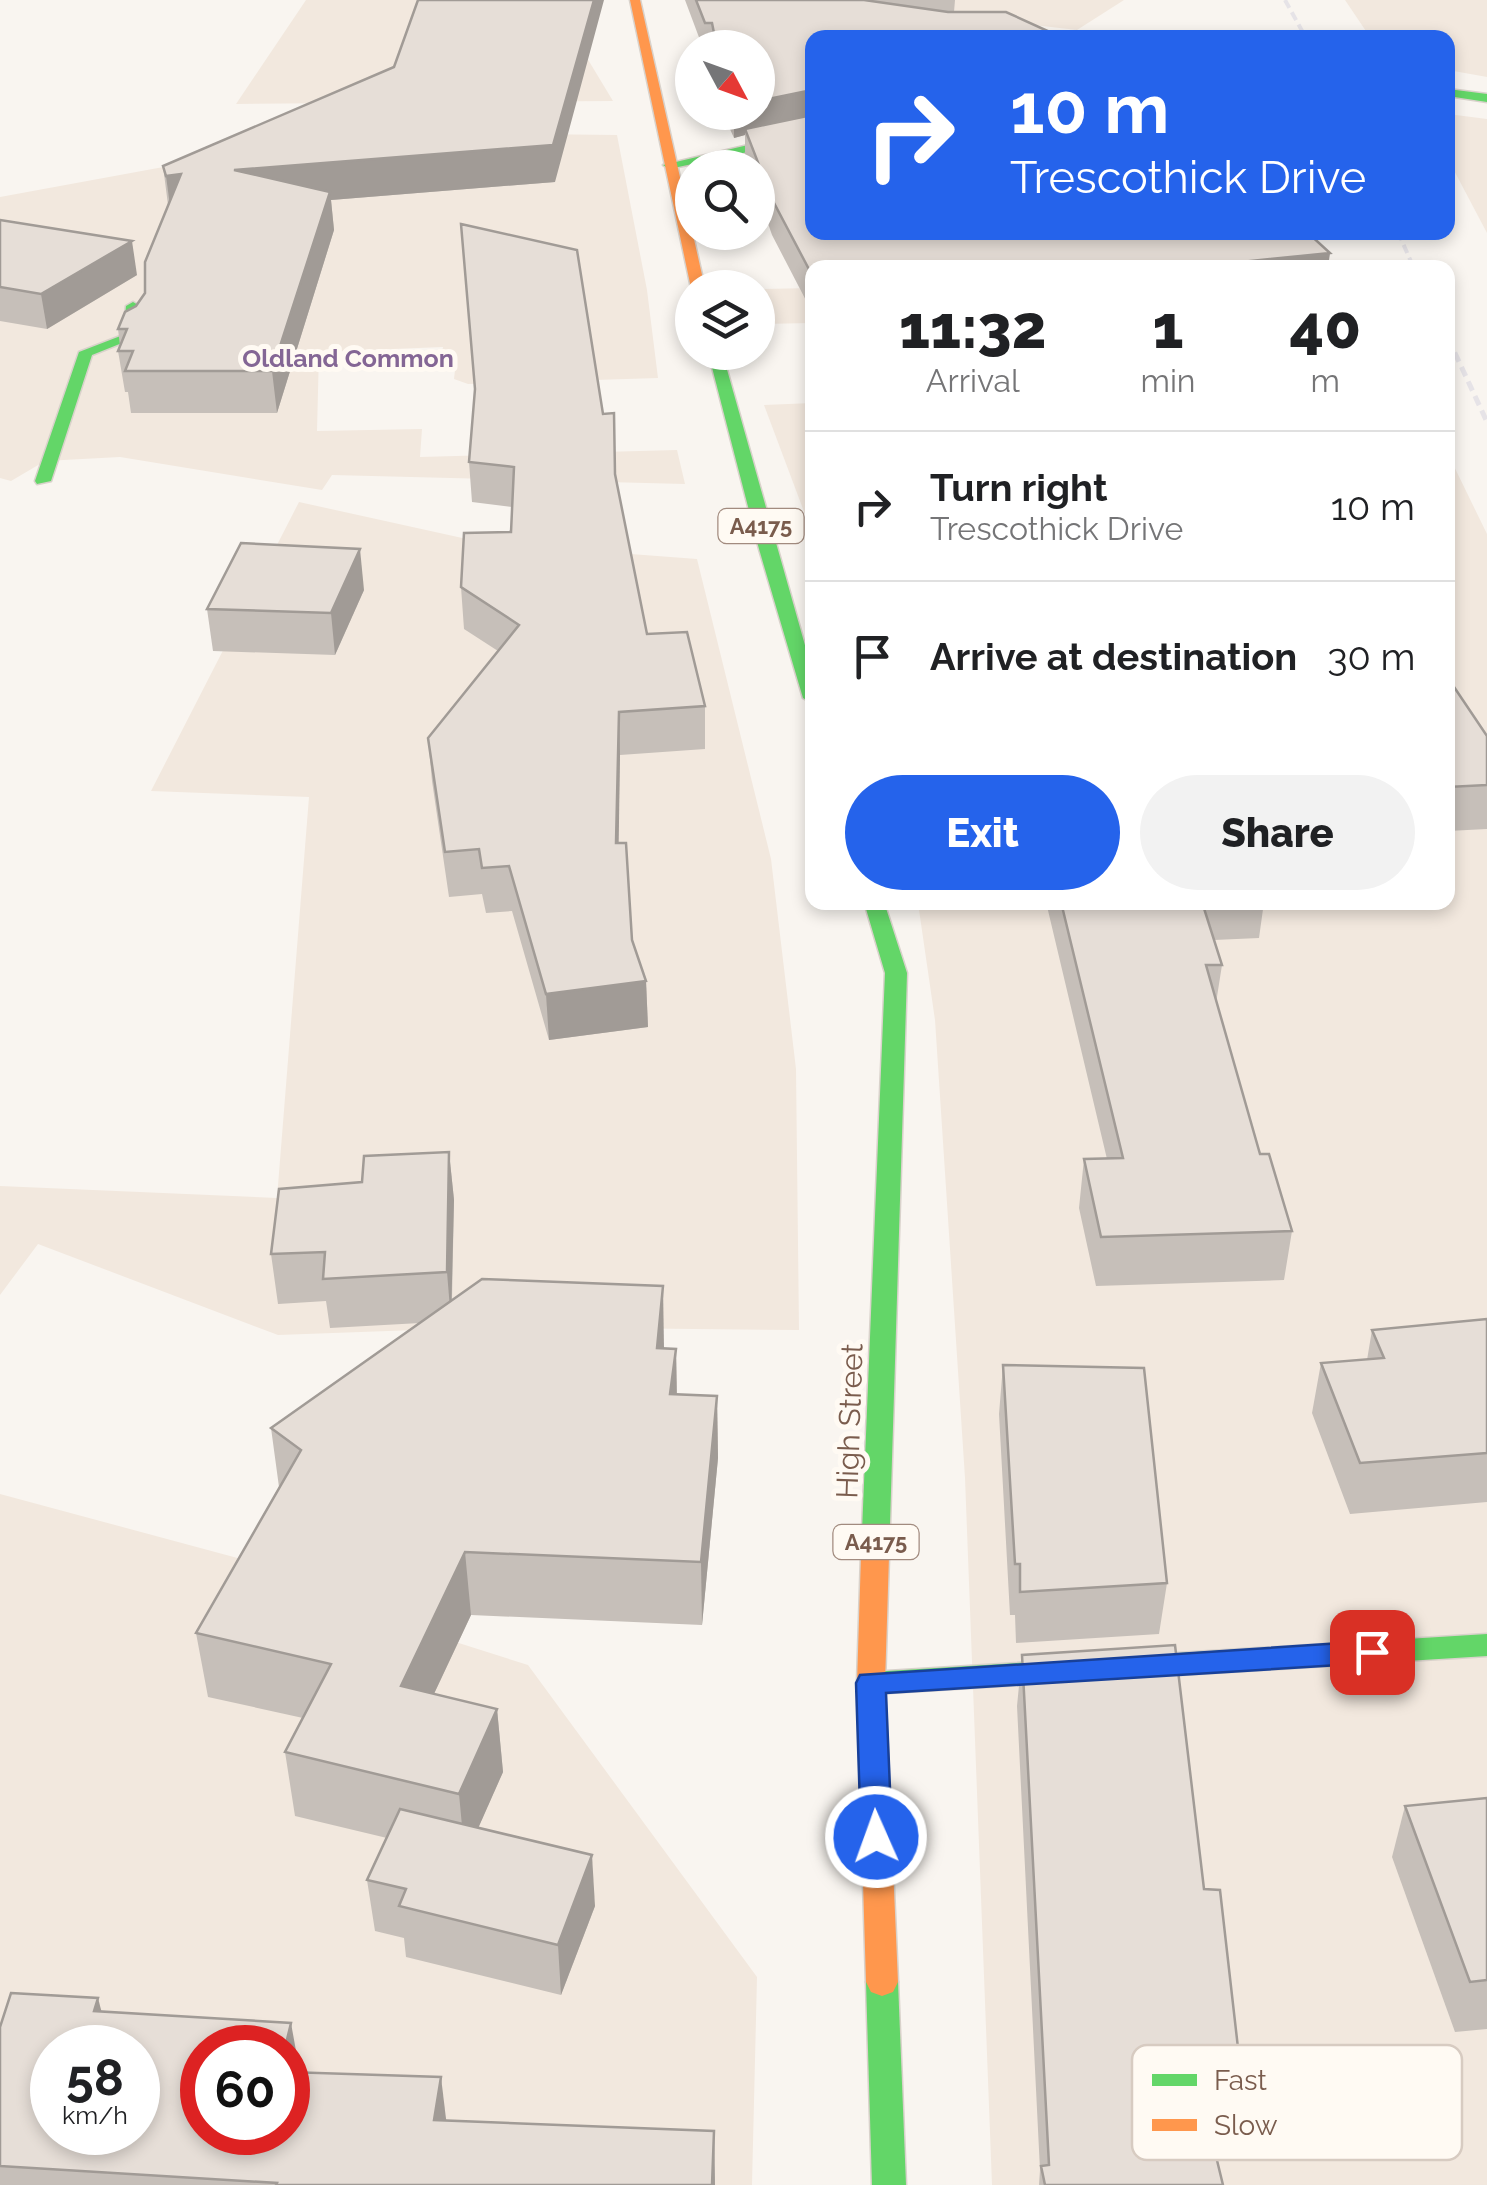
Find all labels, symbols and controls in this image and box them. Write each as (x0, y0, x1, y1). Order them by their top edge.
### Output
north arrow (675, 30, 775, 130)
map controls (675, 30, 775, 370)
text: 10 m (1010, 67, 1170, 149)
icon: right (845, 70, 975, 200)
button: search (675, 150, 775, 250)
text: Trescothick Drive (1010, 151, 1366, 204)
button: layers (675, 270, 775, 370)
text: 11:32 (899, 292, 1047, 362)
text: 1 (1152, 292, 1184, 362)
text: 40 (1290, 292, 1361, 362)
district label: Oldland Common (242, 343, 454, 373)
text: Arrival (926, 362, 1020, 399)
text: min (1140, 362, 1196, 399)
text: m (1311, 362, 1340, 399)
text: Turn right (930, 465, 1107, 510)
icon: right (845, 479, 900, 534)
text: 10 m (1331, 484, 1415, 529)
road number: A4175 (718, 509, 804, 543)
text: Trescothick Drive (930, 510, 1183, 547)
icon: arrive (845, 629, 900, 684)
text: Arrive at destination (930, 634, 1297, 679)
text: 30 m (1327, 634, 1415, 679)
button: Exit (845, 775, 1120, 890)
button: Share (1140, 775, 1415, 890)
street label: High Street (829, 1343, 870, 1499)
road number: A4175 (834, 1525, 918, 1559)
pin (1330, 1610, 1415, 1695)
icon: arrive (1345, 1625, 1400, 1680)
position arrow (824, 1785, 928, 1889)
speed limit sign: 60 (180, 2025, 310, 2155)
legend (1132, 2045, 1462, 2160)
text: 58 (66, 2048, 124, 2107)
text: Fast (1214, 2064, 1267, 2097)
text: km/h (62, 2100, 128, 2130)
text: Slow (1214, 2109, 1278, 2142)

